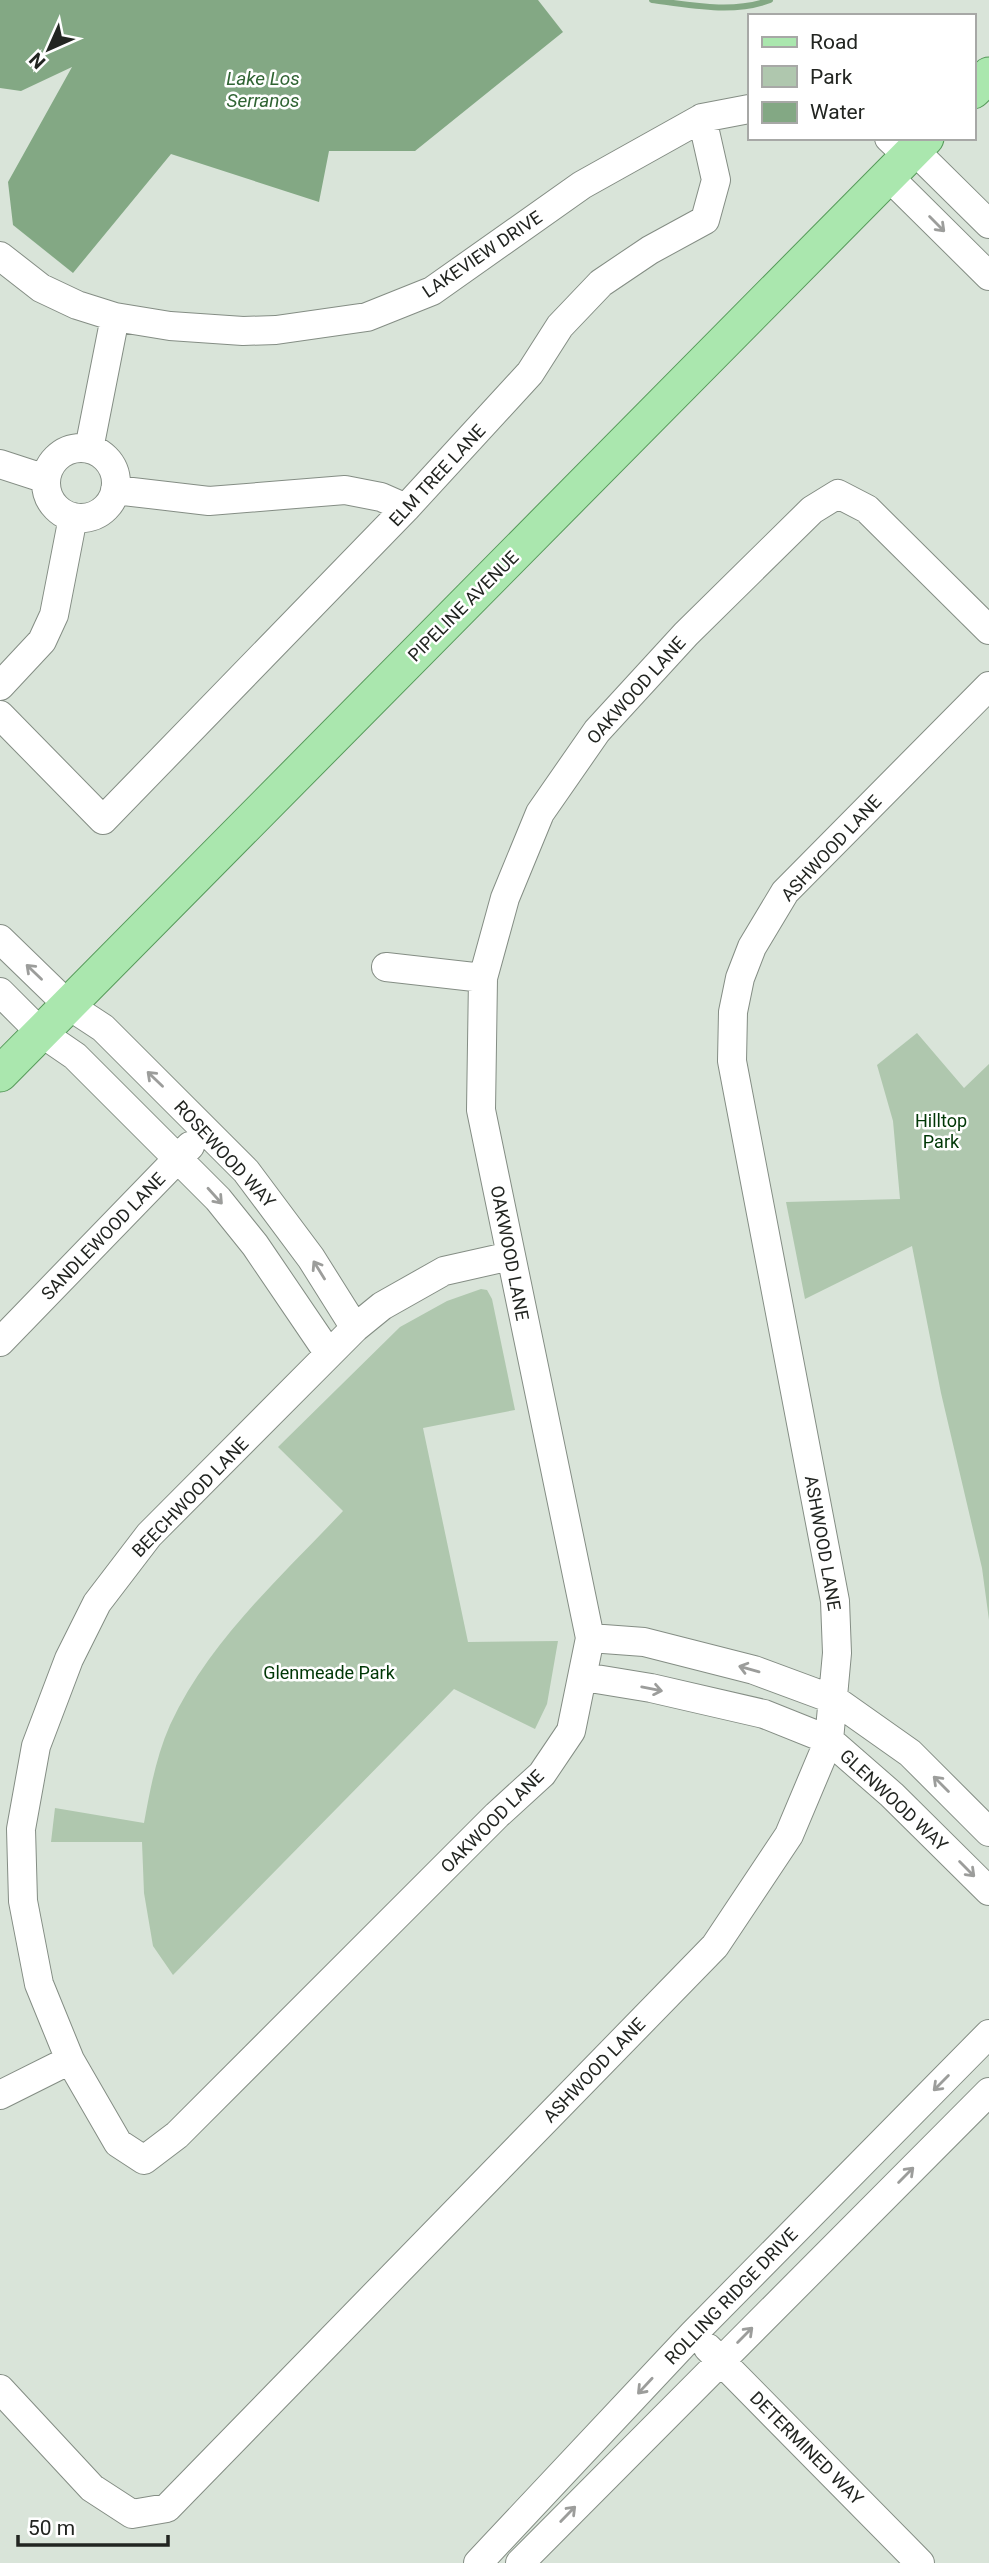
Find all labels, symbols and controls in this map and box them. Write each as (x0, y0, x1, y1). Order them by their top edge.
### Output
north arrow (14, 14, 84, 84)
legend (748, 14, 975, 140)
text: Road (810, 30, 858, 54)
text: N (24, 48, 50, 74)
text: Park (810, 65, 853, 89)
water label: Lake Los Serranos (226, 67, 300, 112)
text: Water (810, 100, 865, 124)
street label: LAKEVIEW DRIVE (418, 206, 546, 302)
one-way arrow (928, 216, 945, 233)
street label: ELM TREE LANE (385, 420, 489, 530)
street label: PIPELINE AVENUE (403, 546, 523, 666)
street label: OAKWOOD LANE (582, 632, 690, 748)
street label: ASHWOOD LANE (777, 791, 885, 905)
one-way arrow (26, 964, 43, 981)
one-way arrow (147, 1071, 164, 1088)
street label: ROSEWOOD WAY (170, 1096, 280, 1212)
park label: Hilltop Park (915, 1110, 967, 1152)
street label: SANDLEWOOD LANE (37, 1168, 169, 1304)
street label: OAKWOOD LANE (487, 1184, 533, 1322)
one-way arrow (207, 1187, 223, 1205)
one-way arrow (312, 1261, 327, 1280)
street label: BEECHWOOD LANE (128, 1433, 252, 1561)
street label: ASHWOOD LANE (801, 1474, 845, 1612)
one-way arrow (738, 1661, 760, 1674)
park label: Glenmeade Park (263, 1662, 396, 1683)
one-way arrow (640, 1682, 663, 1696)
street label: GLENWOOD WAY (836, 1745, 952, 1855)
street label: OAKWOOD LANE (436, 1765, 548, 1877)
one-way arrow (933, 1775, 950, 1792)
one-way arrow (958, 1861, 975, 1878)
street label: ASHWOOD LANE (539, 2013, 649, 2127)
one-way arrow (933, 2074, 950, 2091)
one-way arrow (897, 2166, 914, 2183)
street label: ROLLING RIDGE DRIVE (660, 2223, 802, 2369)
one-way arrow (736, 2326, 753, 2343)
one-way arrow (637, 2376, 654, 2394)
street label: DETERMINED WAY (746, 2387, 868, 2509)
scale bar (18, 2504, 168, 2548)
one-way arrow (559, 2506, 576, 2523)
text: 50 m (28, 2516, 75, 2540)

